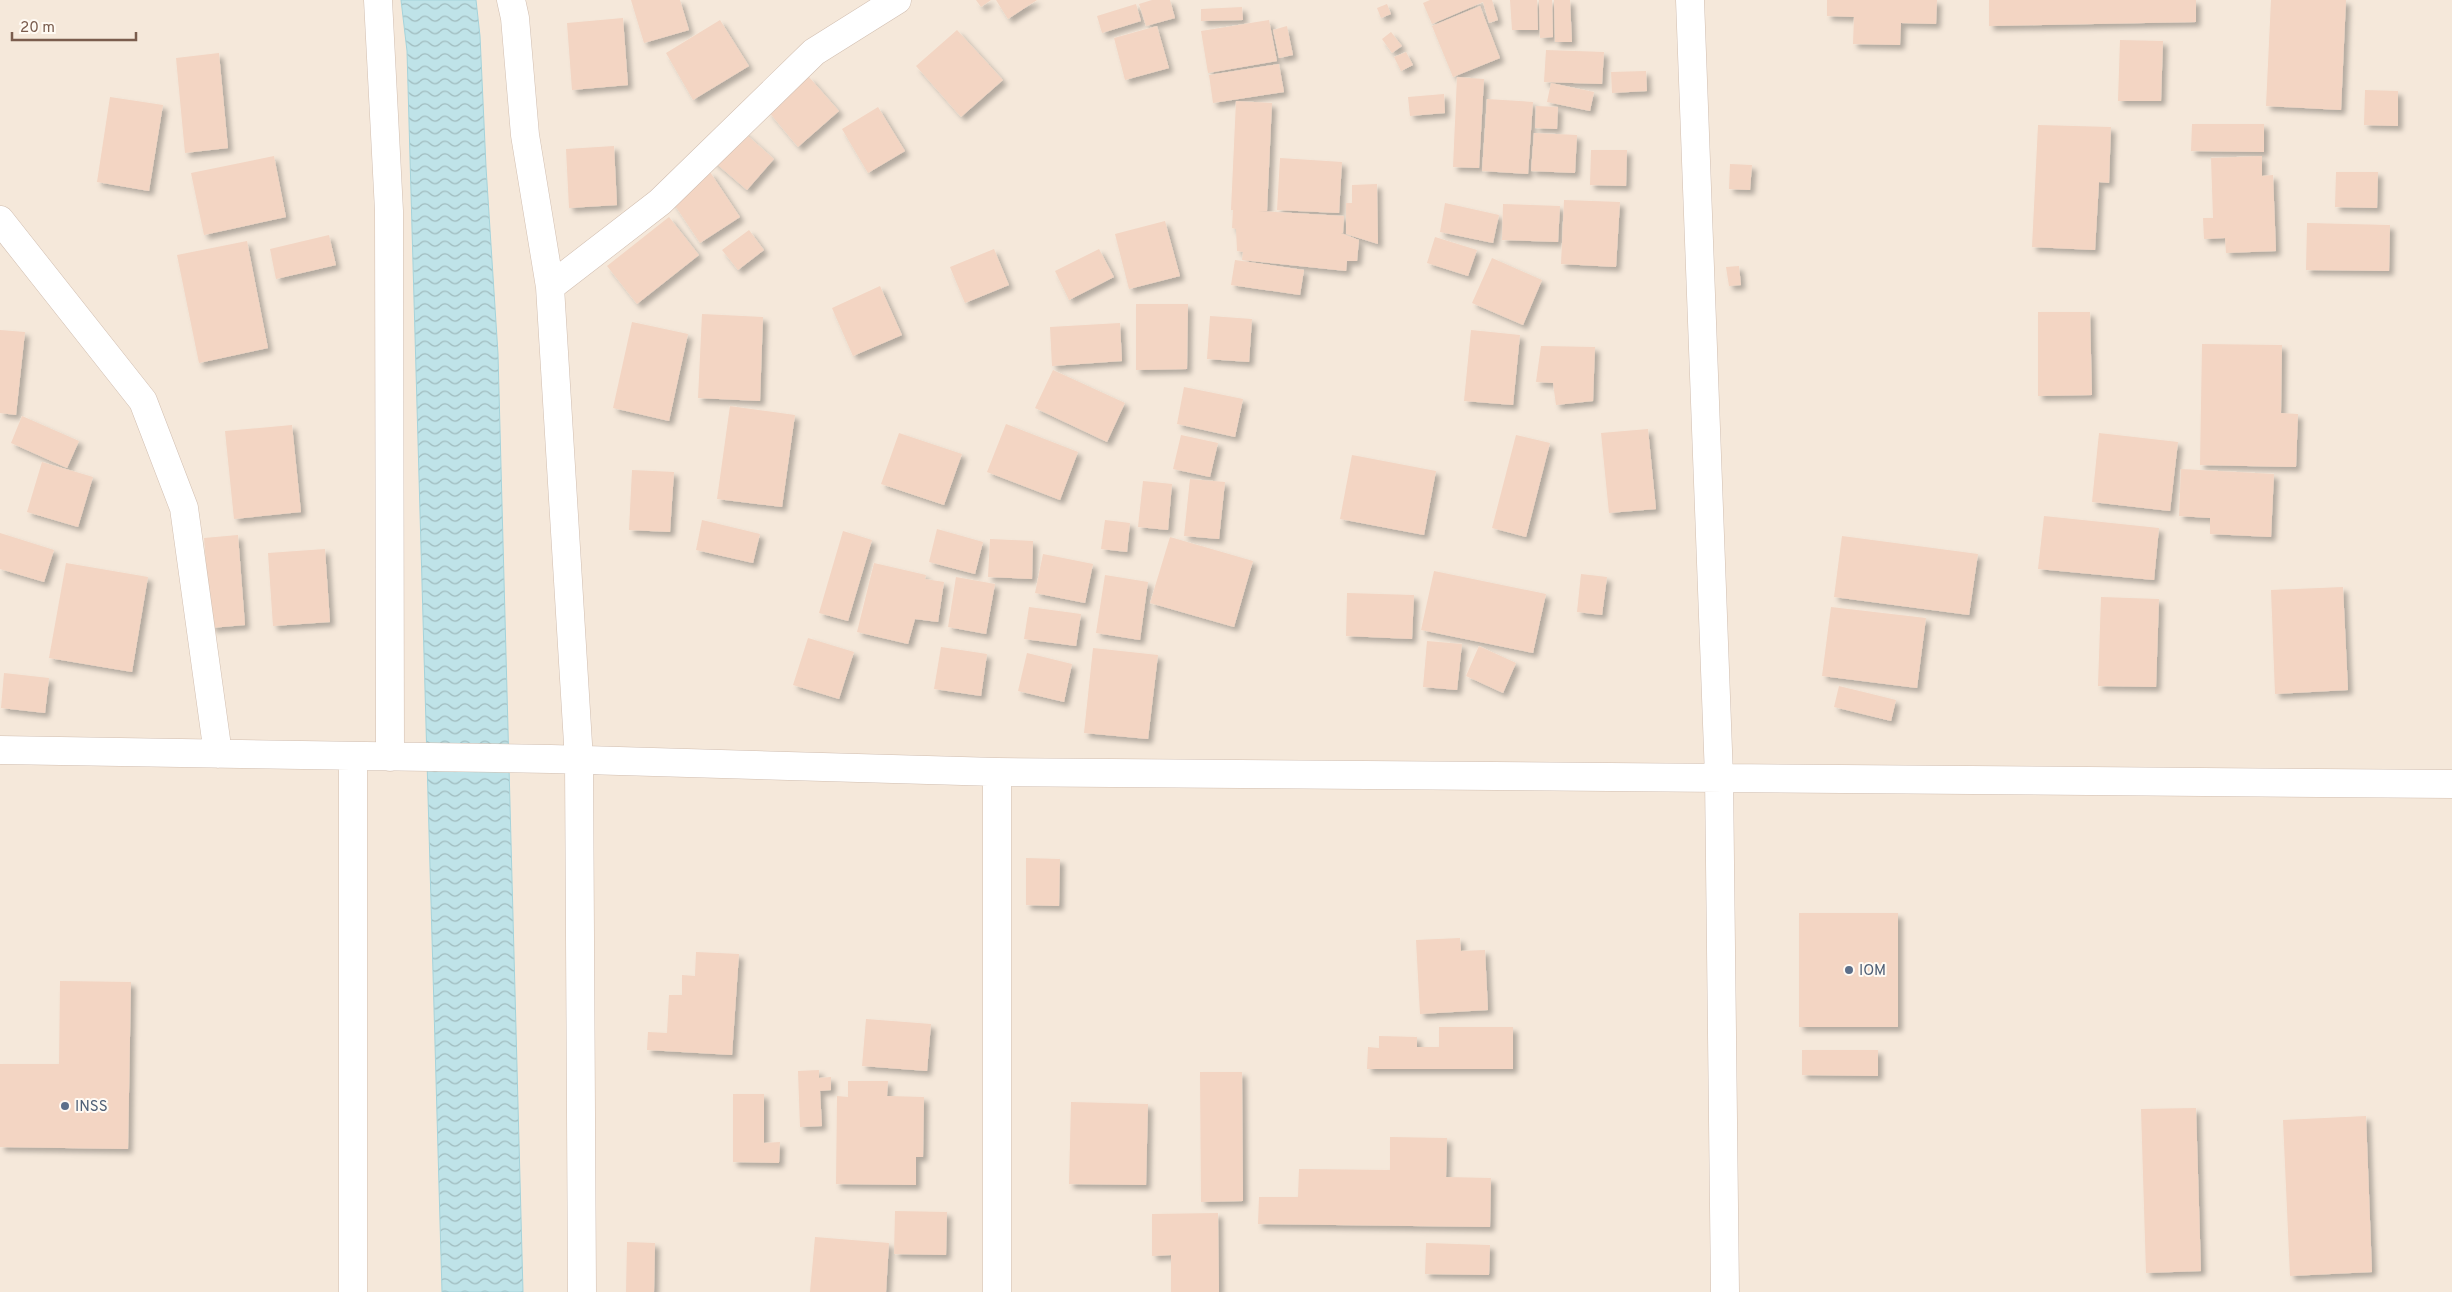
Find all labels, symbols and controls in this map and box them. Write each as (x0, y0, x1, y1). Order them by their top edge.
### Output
scale bar (12, 10, 136, 42)
text: 20 m (20, 19, 55, 38)
place label: IOM (1859, 962, 1886, 981)
marker: IOM (1843, 964, 1855, 976)
place label: INSS (75, 1098, 108, 1117)
marker: INSS (59, 1100, 71, 1112)

